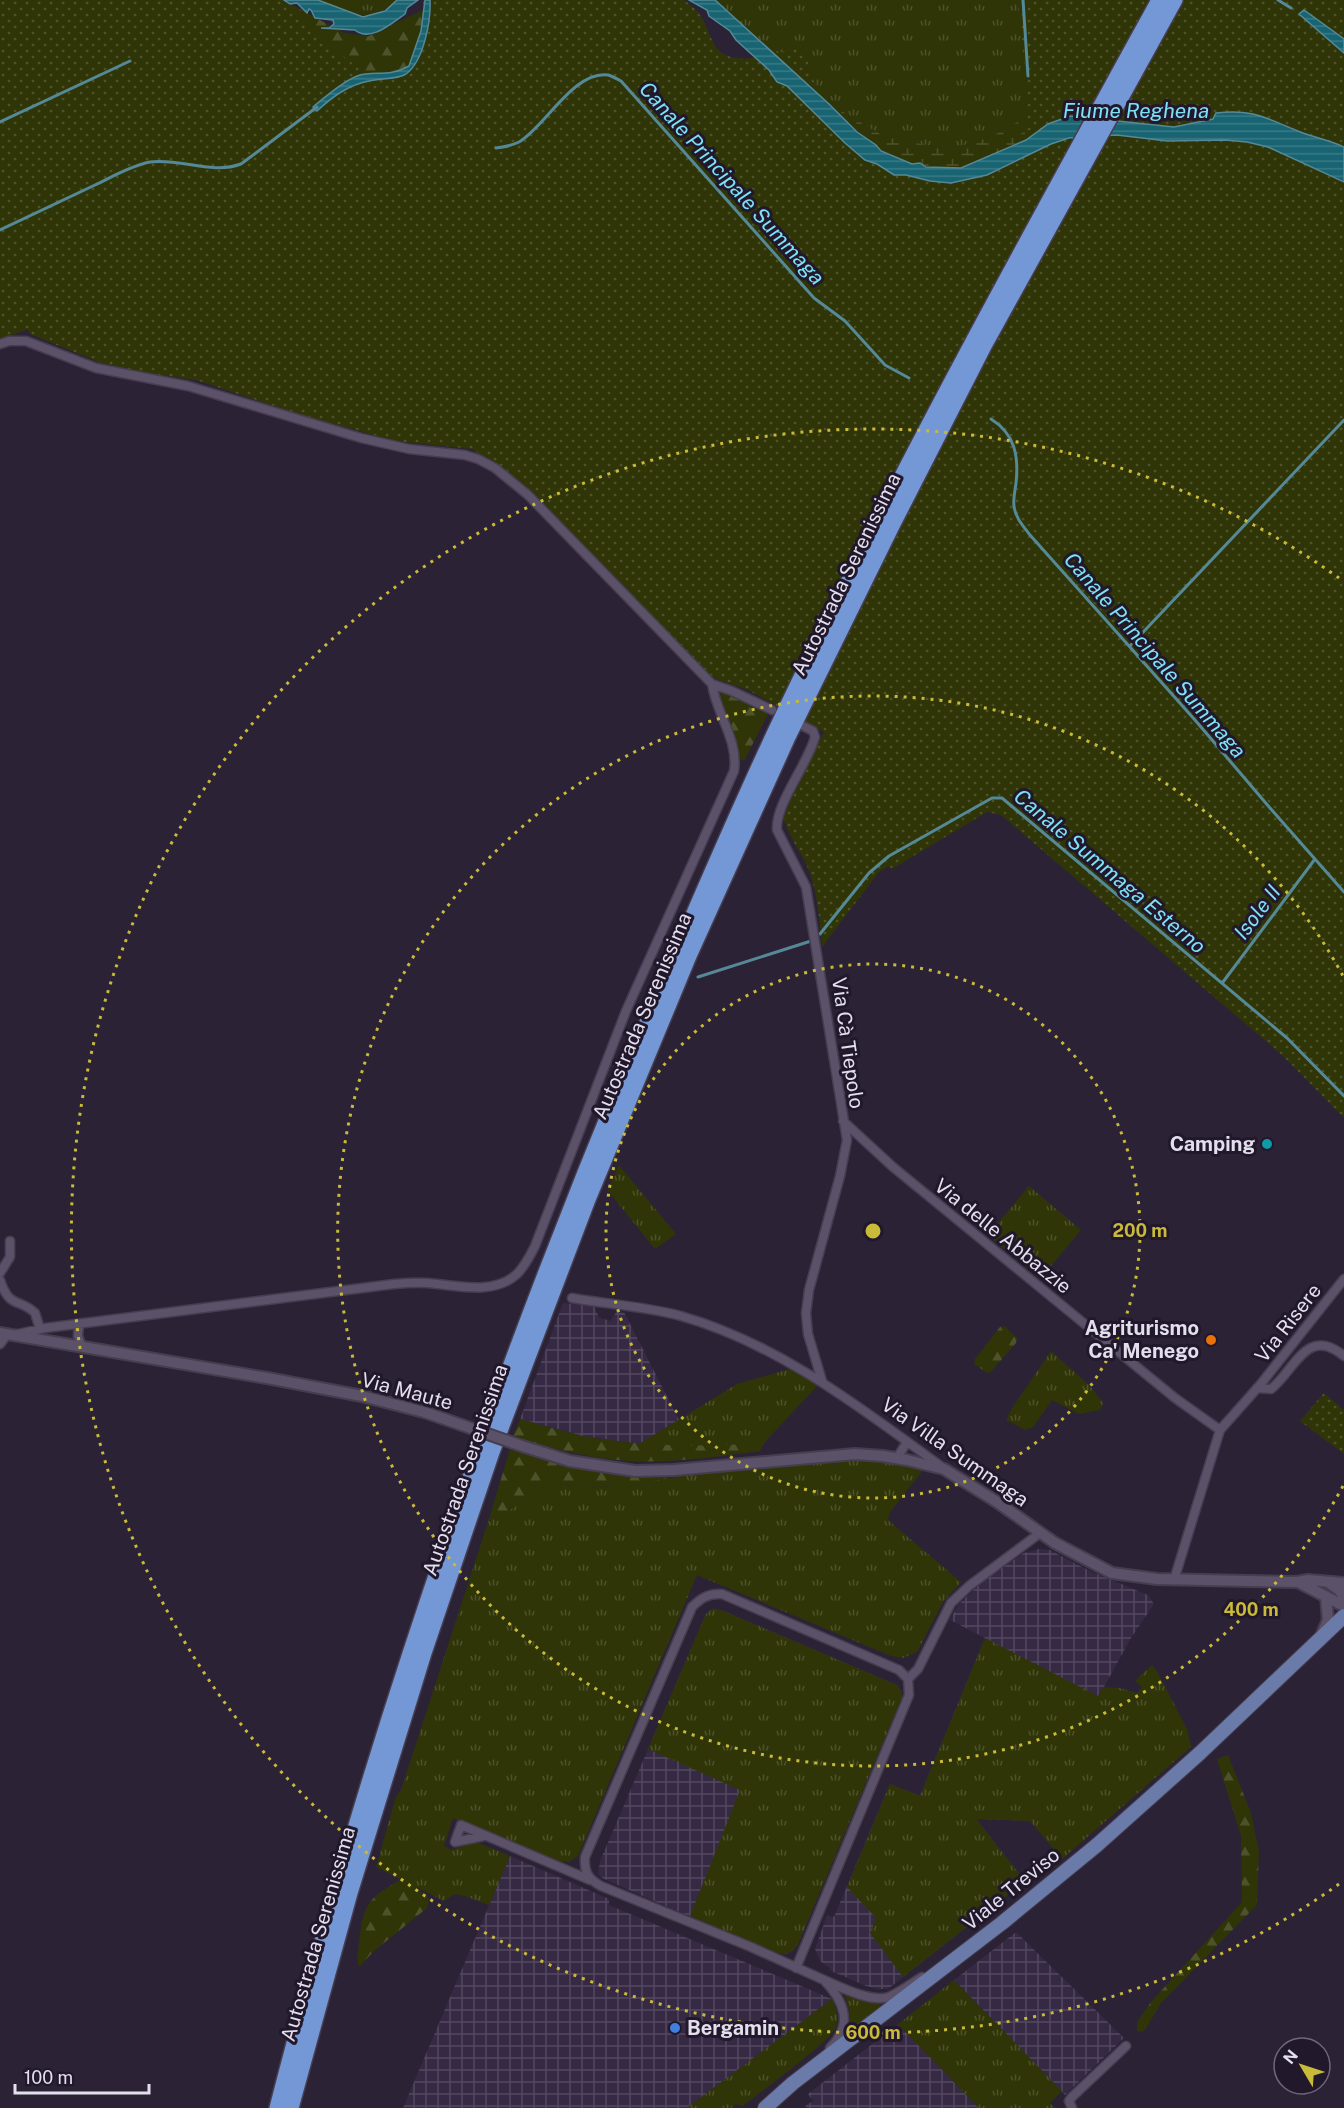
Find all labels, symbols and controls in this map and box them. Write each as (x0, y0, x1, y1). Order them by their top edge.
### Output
water label: Canale Principale Summaga (634, 76, 830, 290)
water label: Fiume Reghena (1063, 98, 1209, 123)
street label: Autostrada Serenissima (786, 469, 906, 679)
water label: Canale Principale Summaga (1059, 547, 1251, 763)
water label: Canale Summaga Esterno (1009, 783, 1211, 959)
water label: Isole II (1228, 880, 1286, 944)
street label: Autostrada Serenissima (588, 909, 696, 1123)
street label: Via Cà Tiepolo (827, 976, 869, 1110)
place label: Camping (1170, 1132, 1255, 1156)
marker: Camping (1260, 1137, 1274, 1151)
street label: Via delle Abbazzie (930, 1173, 1076, 1299)
text: 200 m (1113, 1220, 1167, 1241)
centre of rings (863, 1221, 883, 1241)
street label: Via Risere (1250, 1279, 1326, 1367)
place label: Agriturismo Ca' Menego (1085, 1316, 1199, 1363)
marker: Agriturismo Ca' Menego (1204, 1333, 1218, 1347)
street label: Autostrada Serenissima (417, 1361, 513, 1579)
street label: Via Maute (359, 1367, 455, 1415)
street label: Via Villa Summaga (877, 1392, 1033, 1512)
text: 400 m (1223, 1599, 1279, 1620)
street label: Autostrada Serenissima (276, 1824, 360, 2044)
street label: Viale Treviso (958, 1843, 1064, 1935)
place label: Bergamin (687, 2016, 779, 2040)
marker: Bergamin (668, 2021, 682, 2035)
text: 600 m (845, 2022, 901, 2043)
north arrow (1272, 2036, 1332, 2096)
text: N (1279, 2046, 1302, 2068)
scale bar (15, 2057, 148, 2095)
text: 100 m (24, 2067, 73, 2088)

